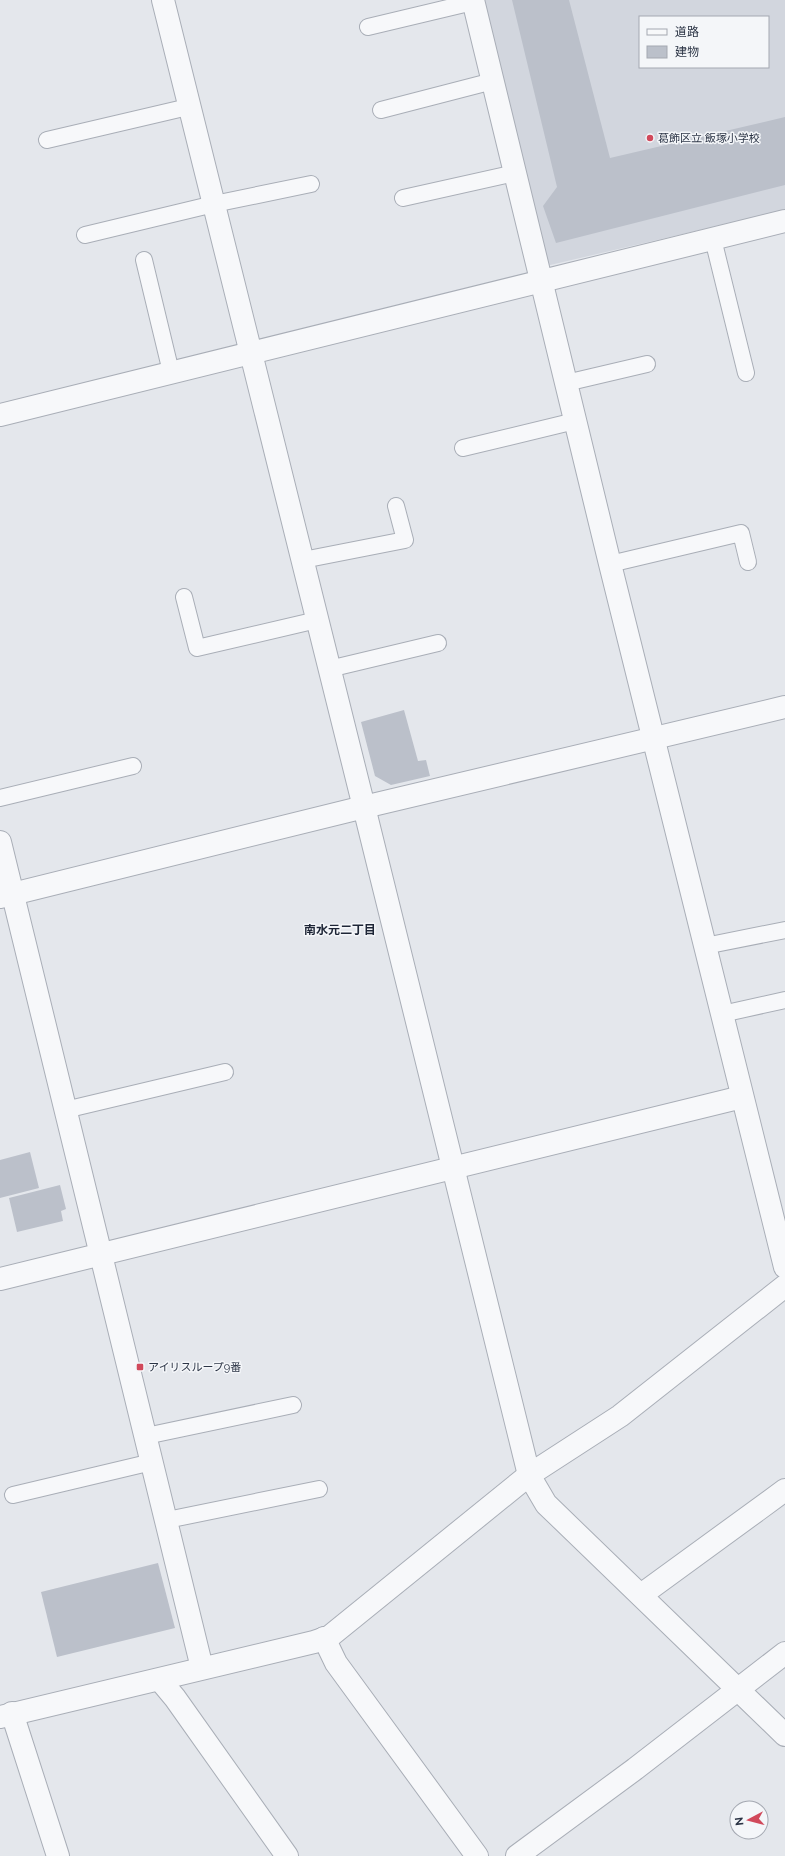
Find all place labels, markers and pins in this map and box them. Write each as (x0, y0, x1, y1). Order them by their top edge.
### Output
place label: 葛飾区立 飯塚小学校 (658, 132, 760, 145)
marker: 葛飾区立 飯塚小学校 (645, 133, 655, 143)
place label: アイリスループ9番 (148, 1361, 241, 1374)
marker: アイリスループ9番 (135, 1362, 145, 1372)

